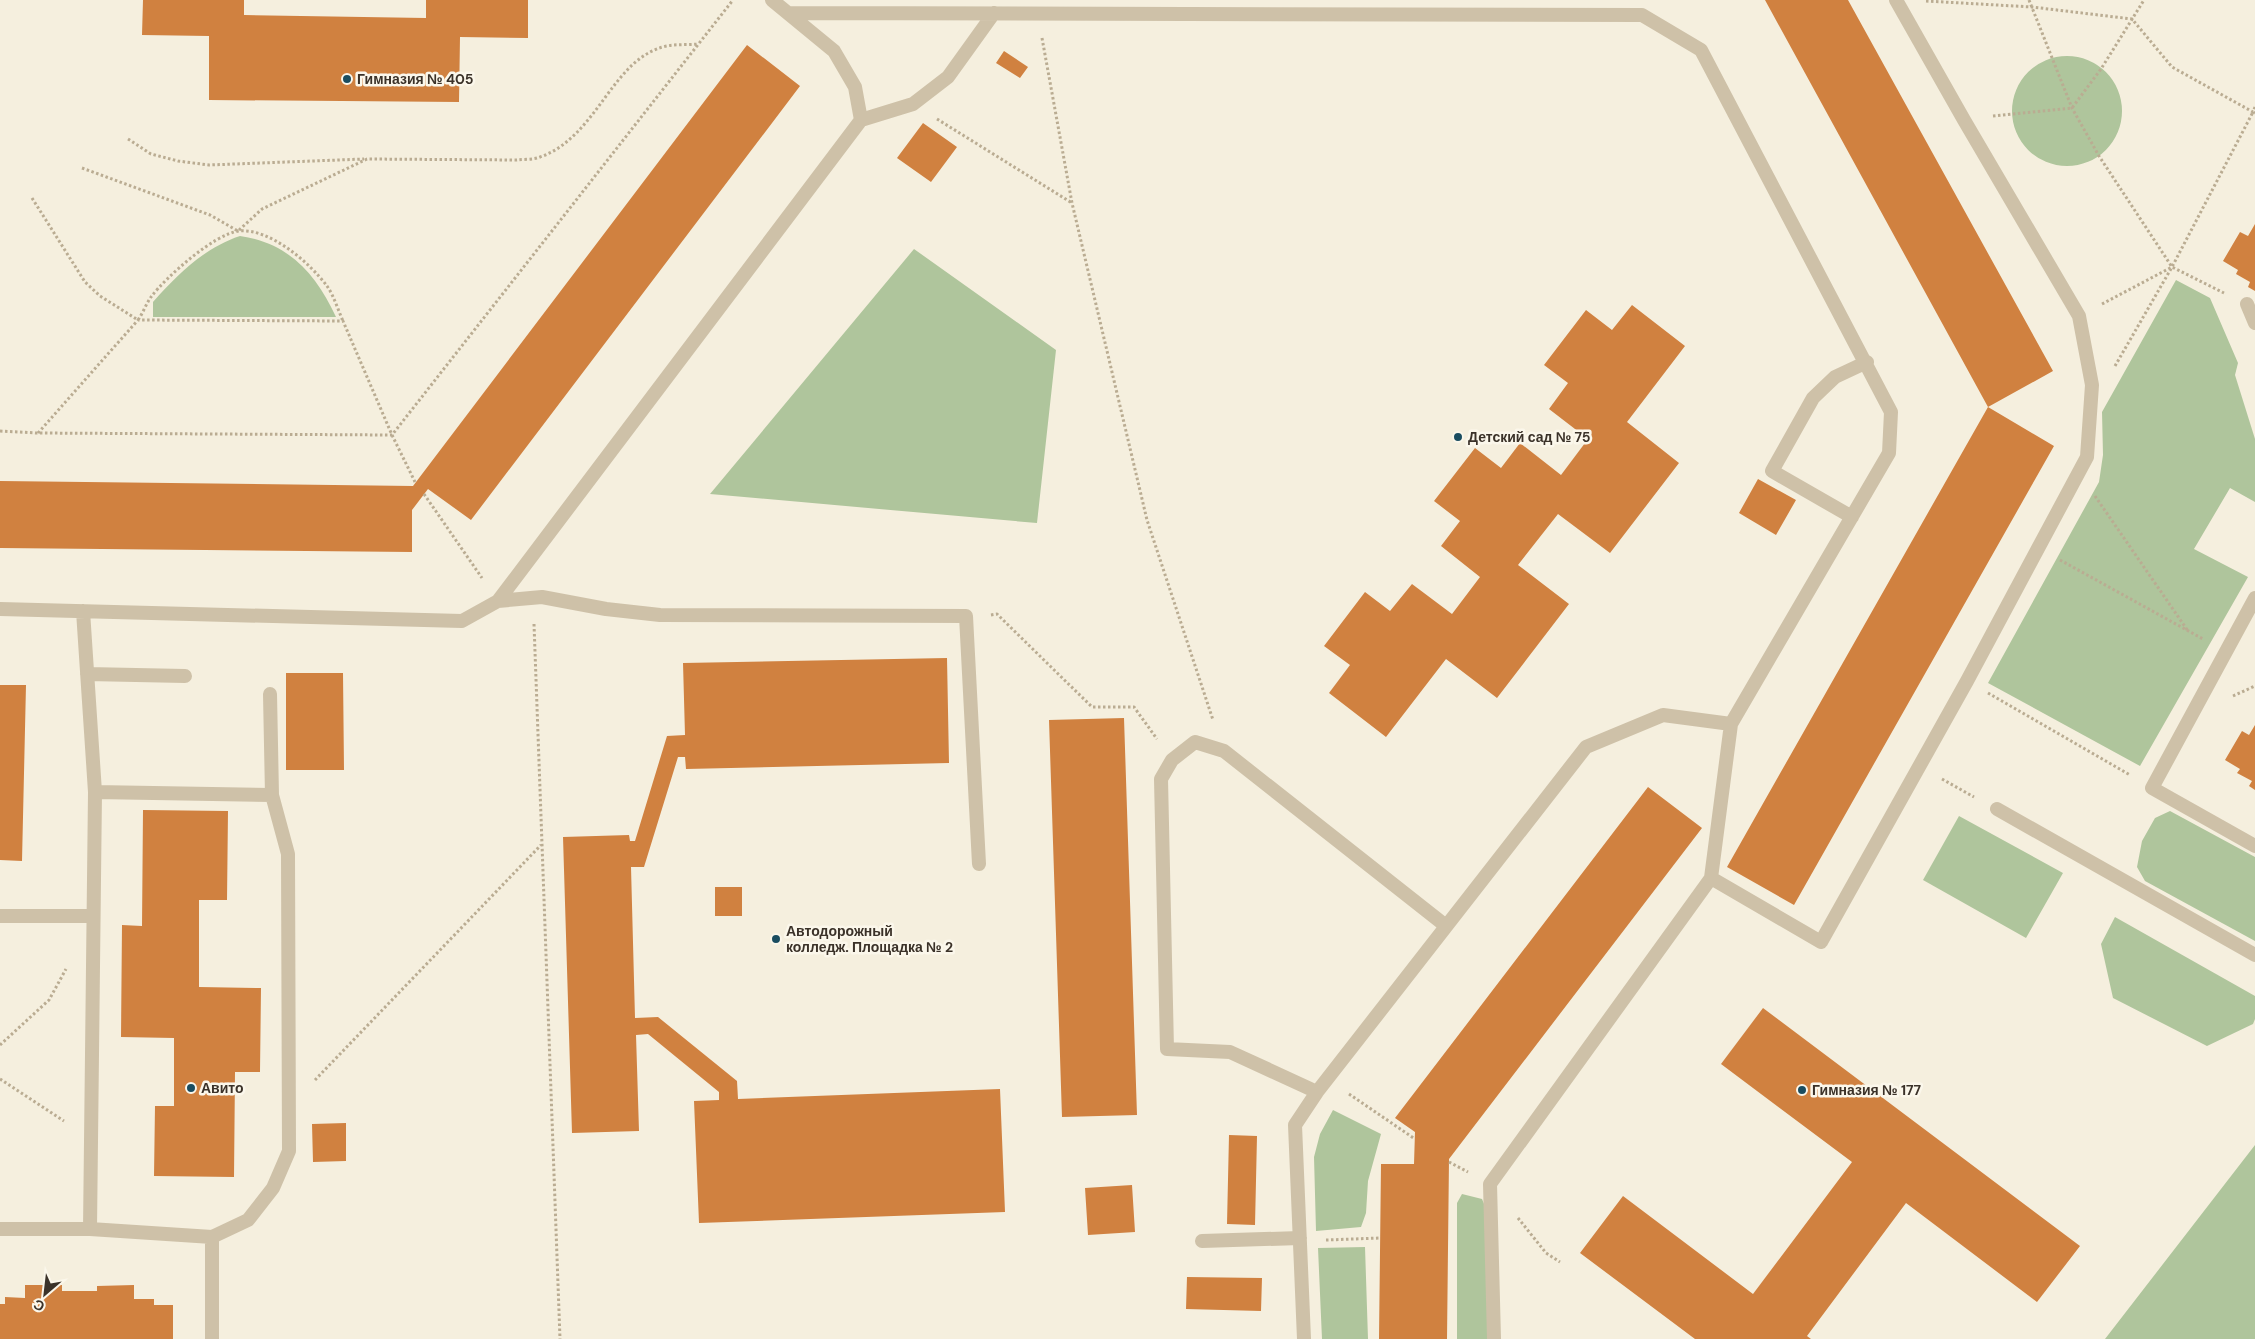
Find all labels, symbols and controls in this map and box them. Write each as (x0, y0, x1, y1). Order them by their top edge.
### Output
place label: Гимназия № 405 (357, 70, 474, 88)
marker: Гимназия № 405 (341, 73, 353, 85)
place label: Детский сад № 75 (1468, 428, 1590, 446)
marker: Детский сад № 75 (1452, 431, 1464, 443)
place label: Автодорожный колледж. Площадка № 2 (786, 922, 953, 956)
marker: Автодорожный колледж. Площадка № 2 (770, 933, 782, 945)
place label: Авито (201, 1079, 244, 1097)
place label: Гимназия № 177 (1812, 1081, 1921, 1099)
marker: Авито (185, 1082, 197, 1094)
marker: Гимназия № 177 (1796, 1084, 1808, 1096)
north arrow (20, 1269, 70, 1319)
text: С (30, 1295, 48, 1316)

